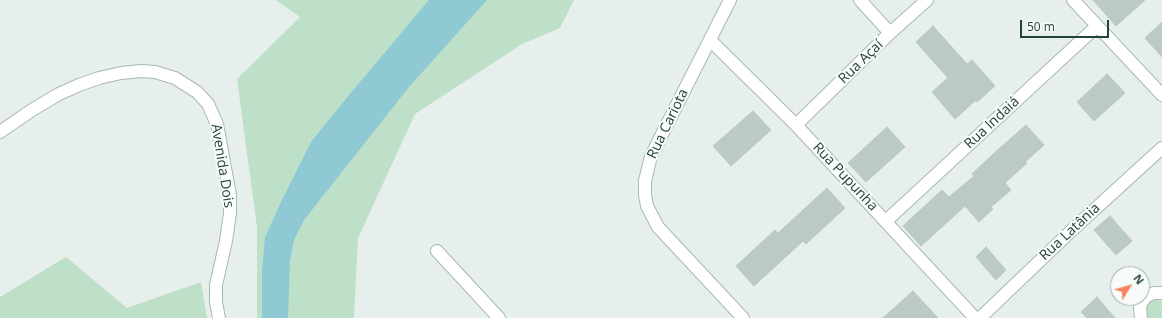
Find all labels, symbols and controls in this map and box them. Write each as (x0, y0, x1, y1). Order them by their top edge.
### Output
scale bar (1022, 12, 1111, 38)
text: 50 m (1027, 18, 1055, 35)
street label: Rua Açaí (835, 37, 887, 87)
street label: Rua Cariota (644, 86, 692, 162)
street label: Rua Indaiá (961, 93, 1023, 153)
street label: Avenida Dois (207, 123, 237, 209)
street label: Rua Pupunha (809, 139, 881, 215)
street label: Rua Latânia (1036, 200, 1104, 264)
north arrow (1110, 266, 1150, 306)
text: N (1130, 271, 1148, 287)

